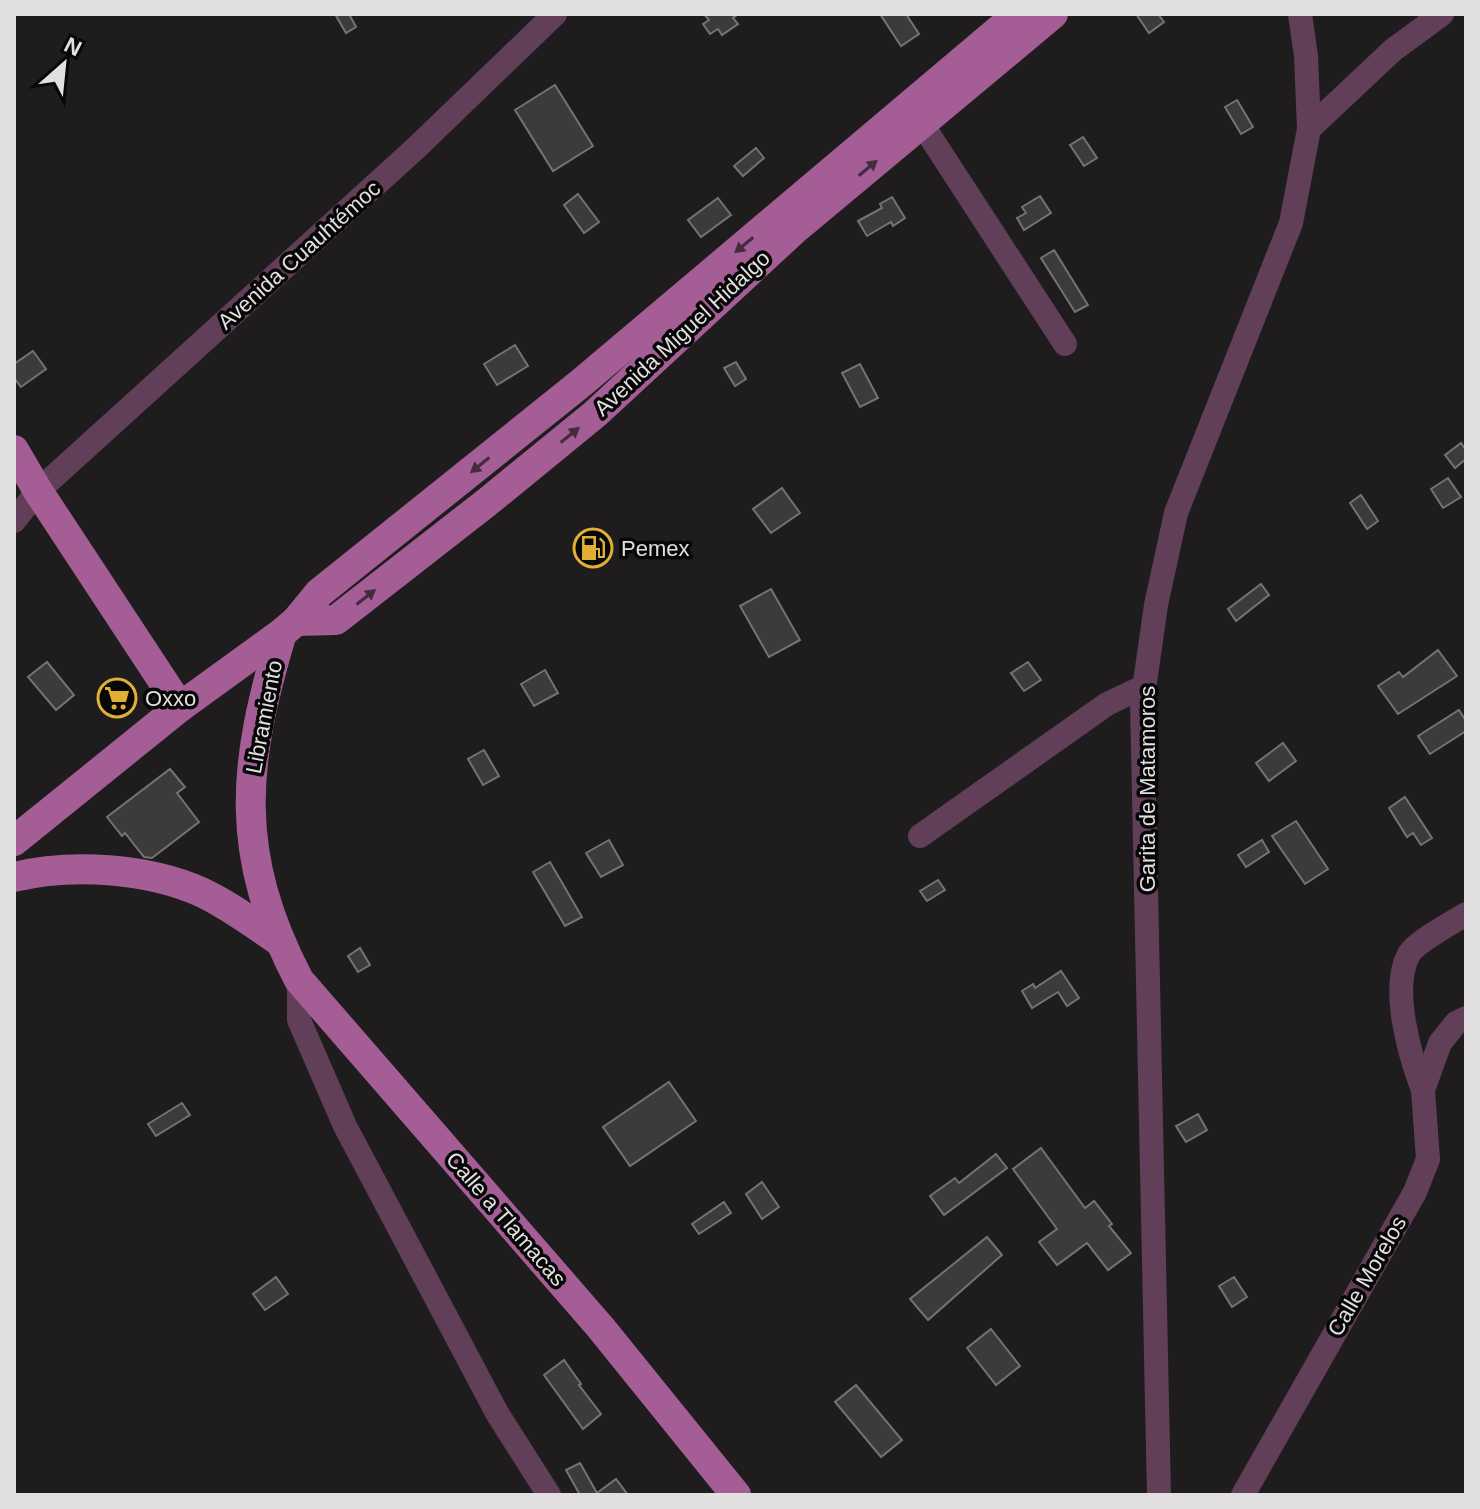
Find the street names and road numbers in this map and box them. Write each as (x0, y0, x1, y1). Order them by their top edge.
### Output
street label: Avenida Cuauhtémoc (213, 175, 385, 335)
street label: Avenida Miguel Hidalgo (589, 245, 775, 421)
street label: Libramiento (241, 658, 287, 776)
street label: Garita de Matamoros (1135, 686, 1160, 892)
street label: Calle a Tlamacas (441, 1147, 571, 1291)
street label: Calle Morelos (1323, 1212, 1411, 1340)

